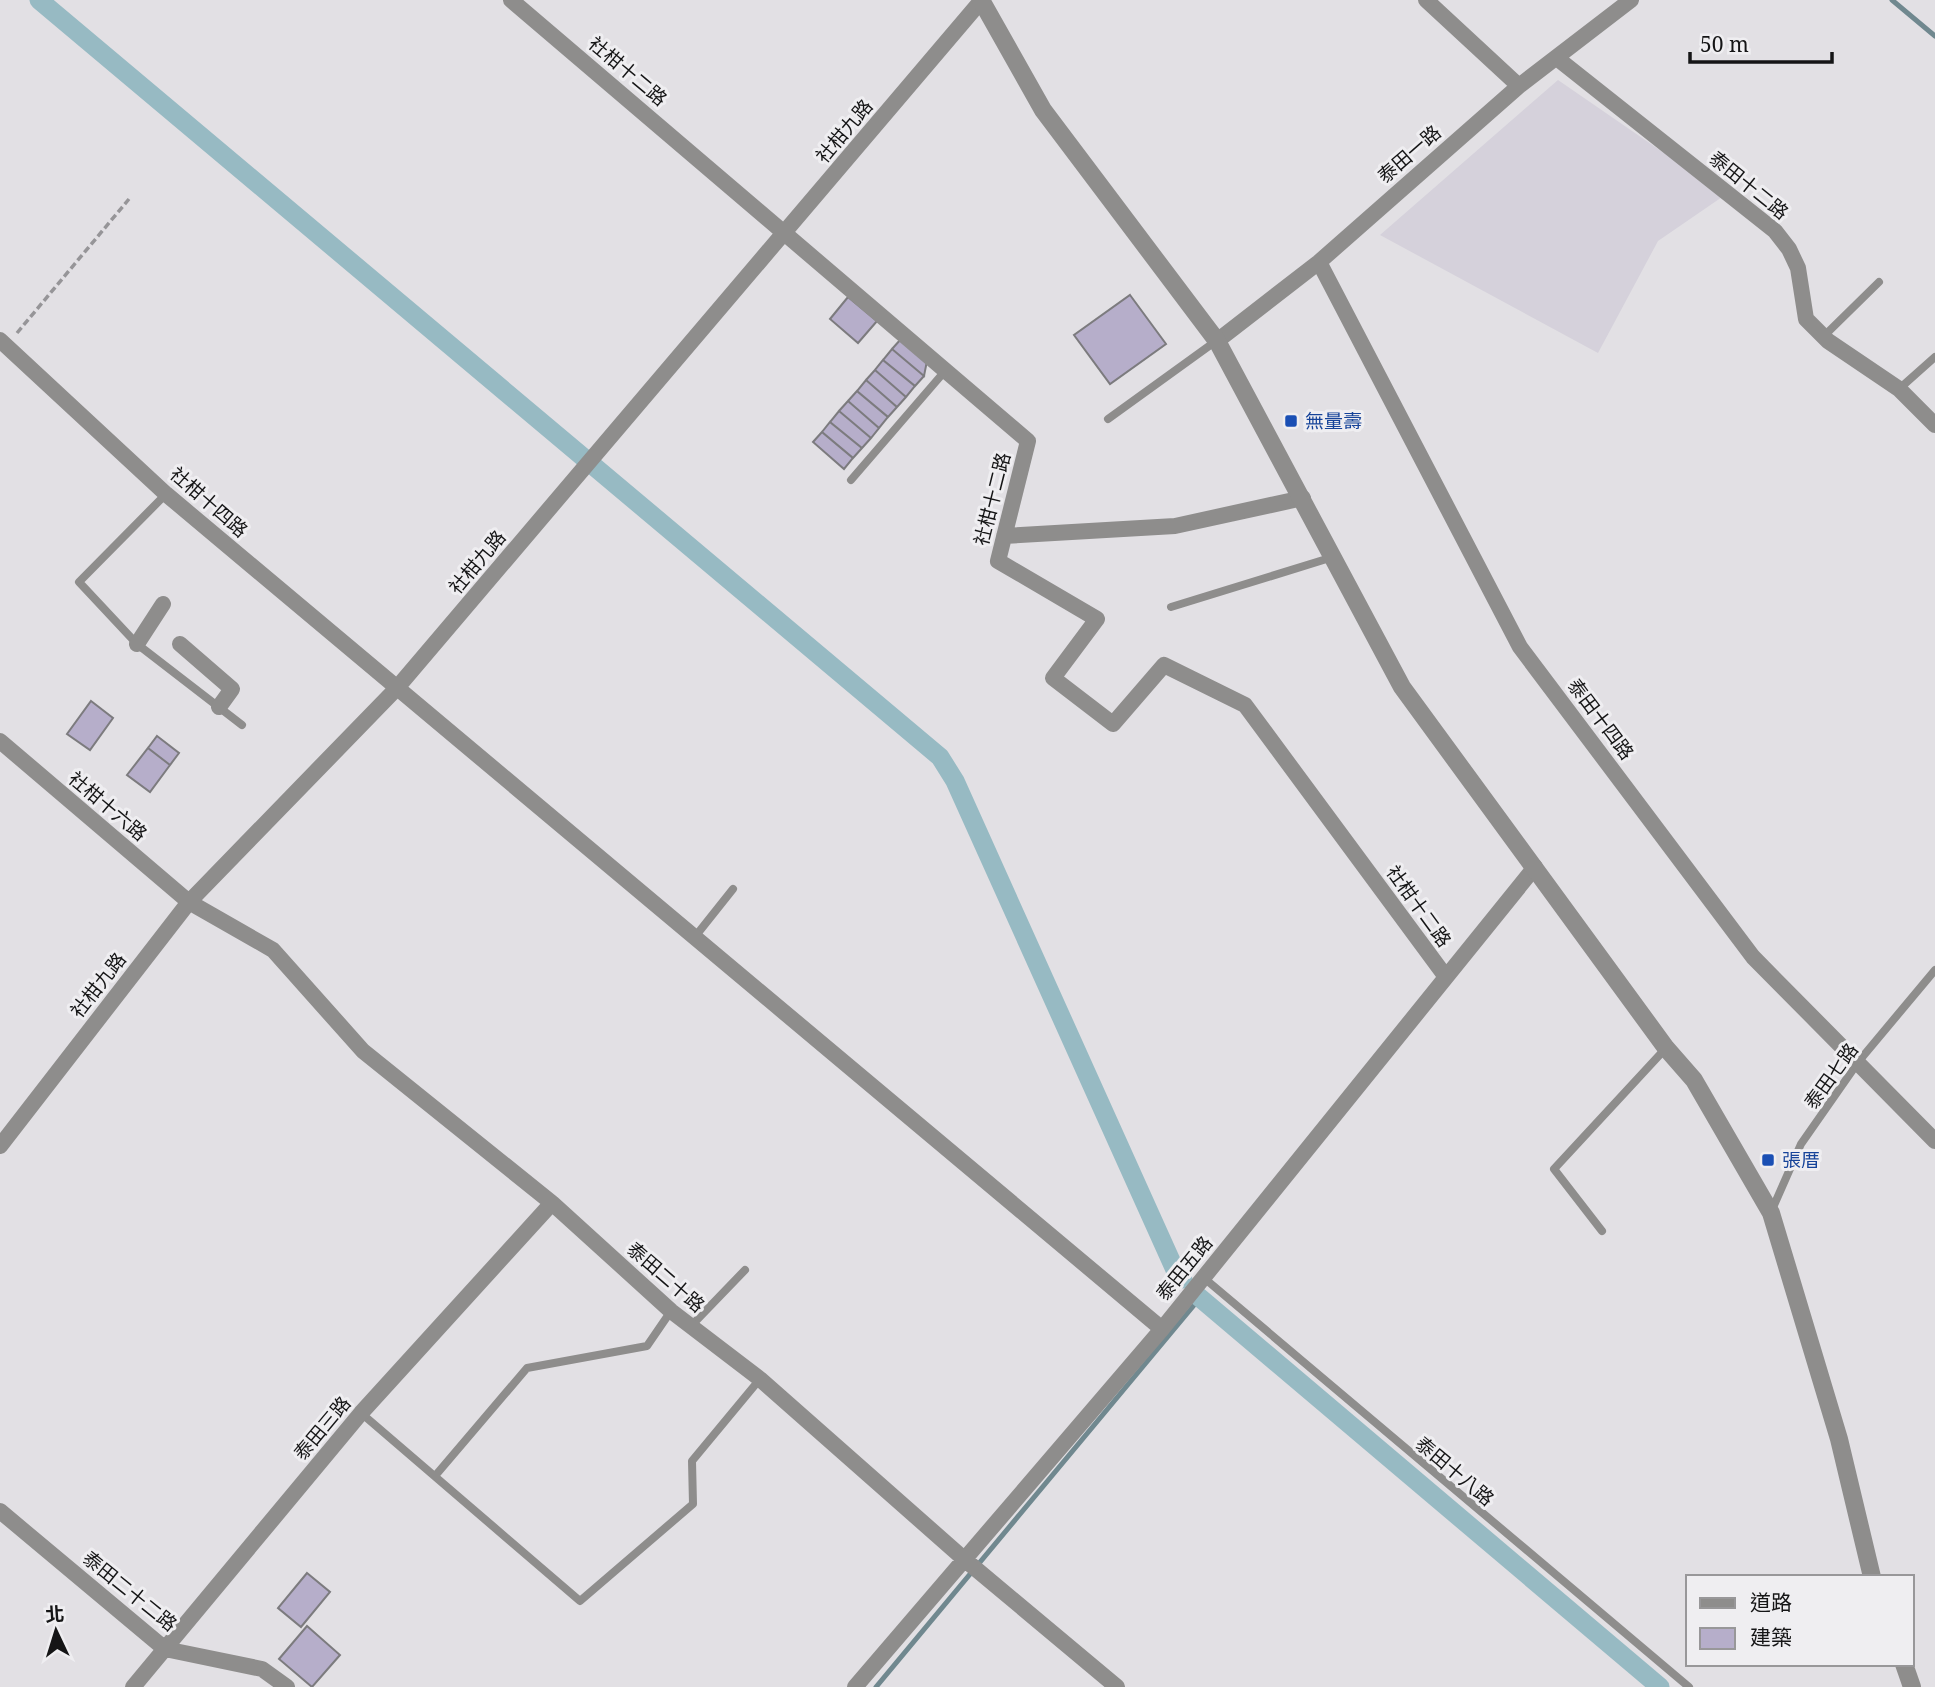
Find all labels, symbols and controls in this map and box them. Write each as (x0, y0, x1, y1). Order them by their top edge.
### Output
scale bar (1690, 21, 1832, 65)
text: 50 m (1700, 30, 1749, 58)
street label: 社柑十二路 (583, 31, 673, 111)
street label: 社柑九路 (810, 94, 878, 168)
street label: 泰田一路 (1372, 119, 1446, 189)
street label: 泰田十二路 (1704, 145, 1794, 225)
place label: 無量壽 (1305, 408, 1362, 434)
marker: 無量壽 (1283, 413, 1299, 429)
street label: 社柑十二路 (968, 450, 1016, 548)
street label: 社柑十四路 (165, 461, 253, 543)
street label: 社柑九路 (443, 525, 511, 599)
street label: 泰田十四路 (1562, 673, 1640, 765)
street label: 社柑十六路 (63, 766, 153, 846)
street label: 社柑十二路 (1381, 860, 1457, 952)
street label: 社柑九路 (64, 947, 132, 1023)
street label: 泰田七路 (1798, 1038, 1864, 1114)
place label: 張厝 (1782, 1147, 1820, 1173)
marker: 張厝 (1760, 1152, 1776, 1168)
street label: 泰田五路 (1150, 1230, 1218, 1306)
street label: 泰田二十路 (622, 1236, 710, 1318)
street label: 泰田三路 (288, 1391, 356, 1465)
street label: 泰田十八路 (1410, 1431, 1500, 1511)
street label: 泰田二十二路 (78, 1545, 182, 1637)
legend (1686, 1575, 1914, 1666)
text: 道路 (1750, 1588, 1792, 1616)
north arrow (21, 1596, 91, 1666)
text: 北 (44, 1600, 65, 1628)
text: 建築 (1750, 1623, 1792, 1651)

